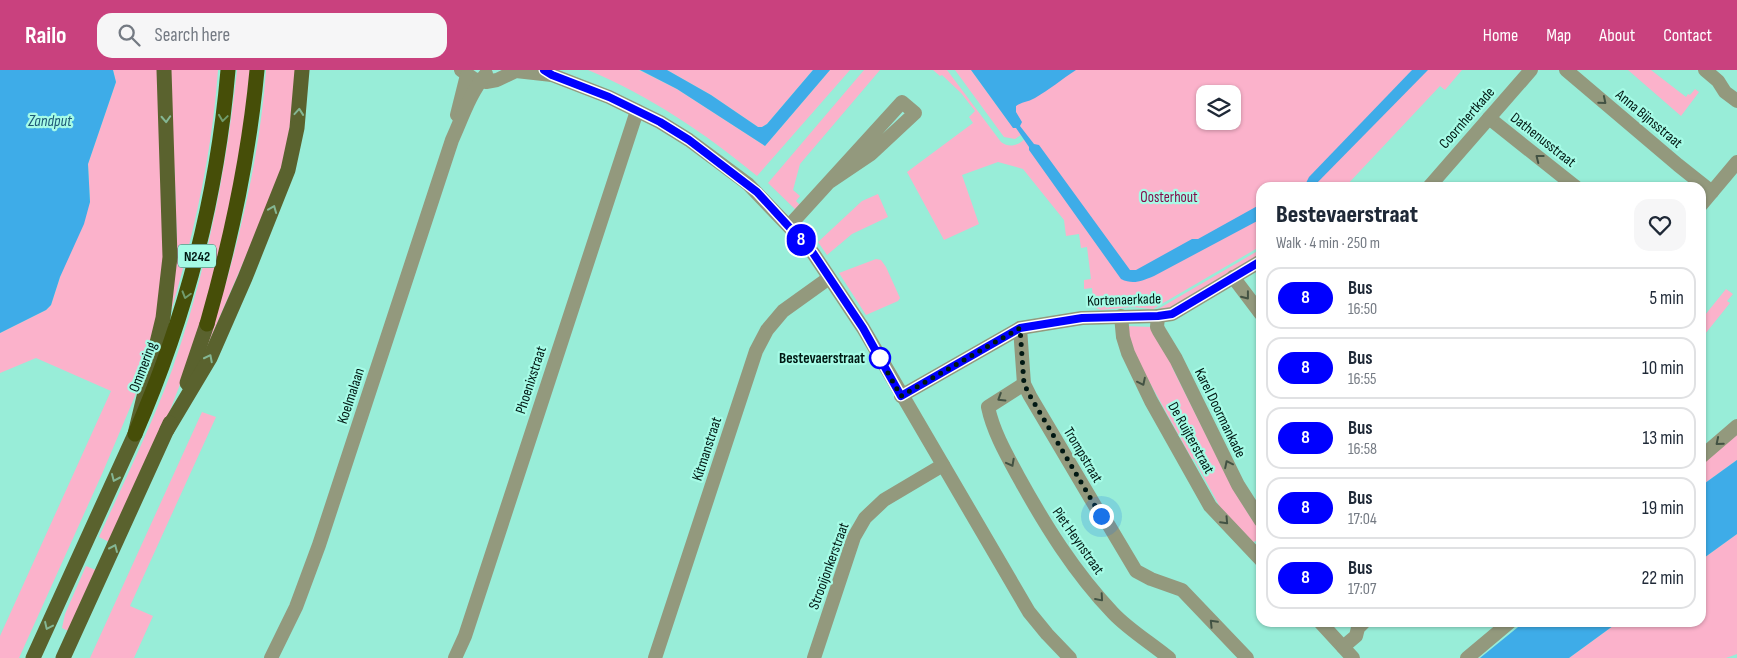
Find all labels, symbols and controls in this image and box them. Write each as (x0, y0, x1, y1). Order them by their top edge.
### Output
search box (97, 13, 447, 58)
text: Railo (25, 21, 67, 50)
icon: search (115, 21, 143, 49)
text: Search here (155, 24, 230, 47)
text: Home (1483, 25, 1518, 46)
text: Map (1546, 25, 1571, 46)
text: About (1599, 25, 1635, 46)
text: Contact (1663, 25, 1712, 46)
street label: Coornhertkade (1435, 83, 1499, 153)
map controls (1196, 85, 1241, 130)
button: layers (1196, 85, 1241, 130)
street label: Anna Bijnsstraat (1611, 85, 1687, 153)
one-way arrow (1598, 96, 1607, 105)
one-way arrow (293, 107, 304, 115)
street label: Dathenusstraat (1506, 108, 1580, 172)
water label: Zandput (27, 112, 73, 131)
one-way arrow (161, 115, 171, 123)
one-way arrow (218, 115, 229, 123)
one-way arrow (1536, 155, 1545, 163)
park label: Oosterhout (1140, 188, 1198, 207)
button: heart (1634, 199, 1686, 251)
text: Bestevaerstraat (1276, 200, 1418, 229)
one-way arrow (267, 205, 277, 213)
line badge: 8 (785, 224, 817, 256)
text: 8 (797, 229, 805, 250)
text: Walk · 4 min · 250 m (1276, 234, 1380, 253)
road number: N242 (178, 245, 216, 268)
text: Bus (1348, 277, 1373, 300)
text: 8 (1301, 287, 1310, 308)
text: 5 min (1649, 287, 1684, 310)
street label: Kortenaerkade (1087, 289, 1161, 311)
one-way arrow (182, 290, 192, 298)
one-way arrow (1241, 290, 1249, 299)
text: 16:50 (1348, 300, 1377, 319)
street label: Ommering (125, 339, 161, 395)
street label: Phoenixstraat (511, 343, 551, 416)
marker: Bestevaerstraat (869, 347, 891, 369)
text: Bus (1348, 347, 1373, 370)
place label: Bestevaerstraat (779, 349, 865, 368)
one-way arrow (203, 354, 213, 363)
text: 8 (1301, 357, 1310, 378)
text: 10 min (1642, 357, 1684, 380)
street label: Karel Doormankade (1190, 365, 1250, 461)
street label: Koelmalaan (333, 366, 369, 426)
text: 16:55 (1348, 370, 1376, 389)
one-way arrow (1136, 377, 1146, 386)
one-way arrow (997, 392, 1006, 402)
street label: De Ruijterstraat (1163, 399, 1219, 478)
street label: Kitmanstraat (688, 414, 726, 483)
text: Bus (1348, 417, 1373, 440)
street label: Trompstraat (1059, 424, 1107, 487)
text: 8 (1301, 427, 1310, 448)
text: 13 min (1643, 427, 1684, 450)
one-way arrow (1716, 436, 1725, 444)
text: 16:58 (1348, 440, 1377, 459)
one-way arrow (1005, 457, 1015, 466)
one-way arrow (1224, 461, 1234, 470)
one-way arrow (111, 473, 122, 482)
text: Bus (1348, 487, 1373, 510)
text: 8 (1301, 497, 1310, 518)
text: 19 min (1642, 497, 1684, 520)
street label: Piet Heynstraat (1048, 504, 1108, 579)
your location (1089, 504, 1114, 529)
text: 17:04 (1348, 510, 1377, 529)
one-way arrow (1219, 516, 1228, 525)
street label: Strooijonkerstraat (804, 519, 854, 612)
one-way arrow (107, 544, 118, 553)
text: Bus (1348, 557, 1373, 580)
text: 8 (1301, 567, 1310, 588)
text: 22 min (1641, 567, 1684, 590)
text: 17:07 (1348, 580, 1376, 599)
one-way arrow (1095, 592, 1103, 601)
one-way arrow (1210, 620, 1219, 629)
one-way arrow (43, 621, 54, 630)

